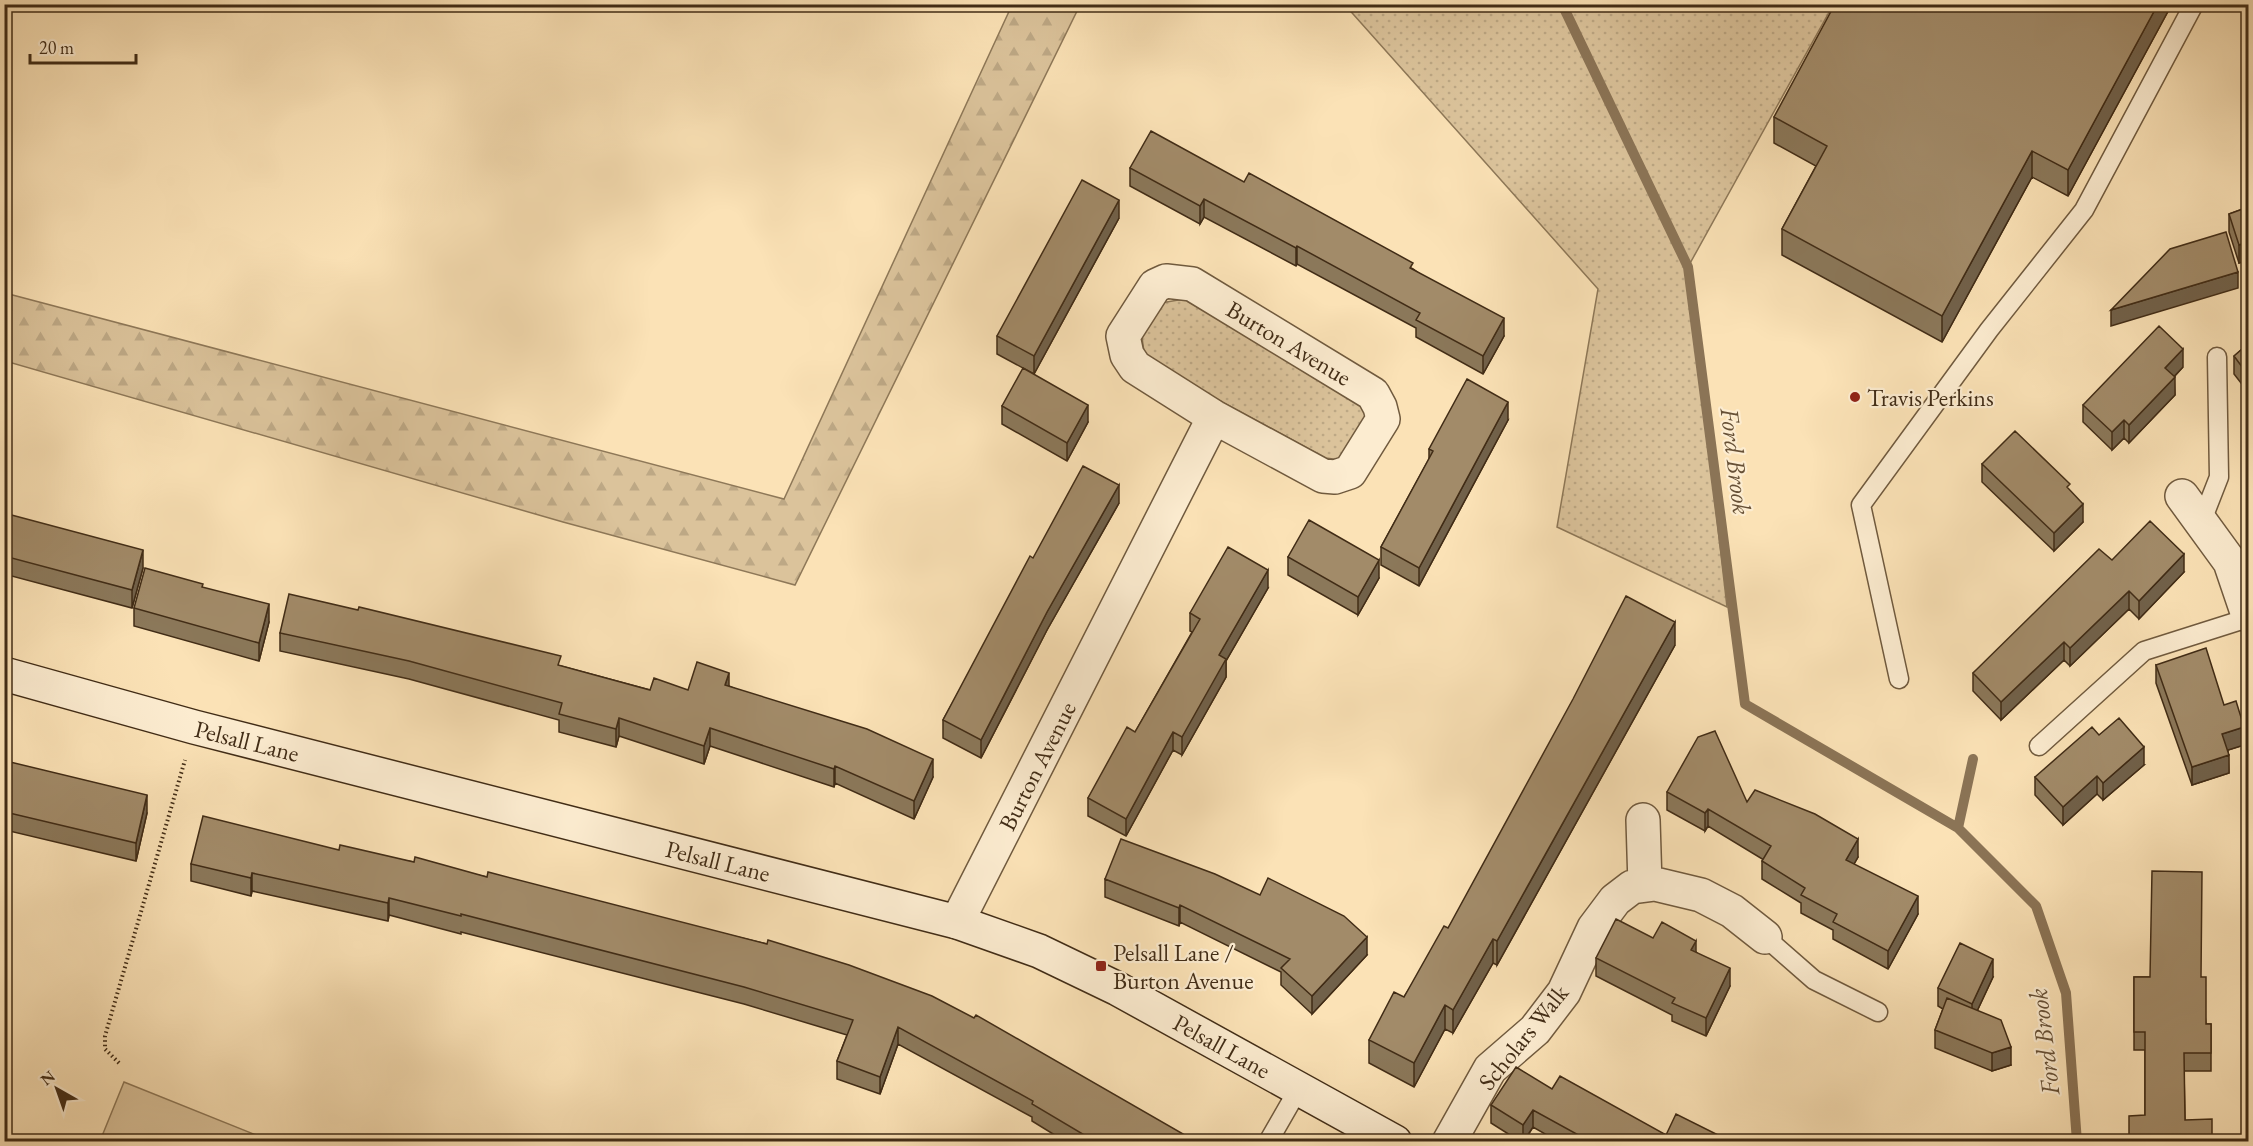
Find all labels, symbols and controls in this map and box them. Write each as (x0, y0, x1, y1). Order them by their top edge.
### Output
scale bar (30, 27, 136, 65)
text: 20 m (39, 36, 74, 59)
street label: Burton Avenue (1221, 294, 1357, 392)
place label: Travis Perkins (1867, 382, 1994, 413)
marker: Travis Perkins (1848, 390, 1862, 404)
water label: Ford Brook (1712, 405, 1759, 517)
street label: Burton Avenue (991, 696, 1083, 836)
street label: Pelsall Lane (192, 713, 302, 769)
street label: Pelsall Lane (663, 833, 773, 889)
place label: Pelsall Lane / Burton Avenue (1113, 937, 1254, 996)
marker: Pelsall Lane / Burton Avenue (1094, 959, 1108, 973)
street label: Scholars Walk (1471, 977, 1575, 1096)
water label: Ford Brook (2021, 986, 2068, 1098)
street label: Pelsall Lane (1168, 1007, 1276, 1085)
north arrow (27, 1059, 87, 1119)
text: N (36, 1066, 59, 1090)

